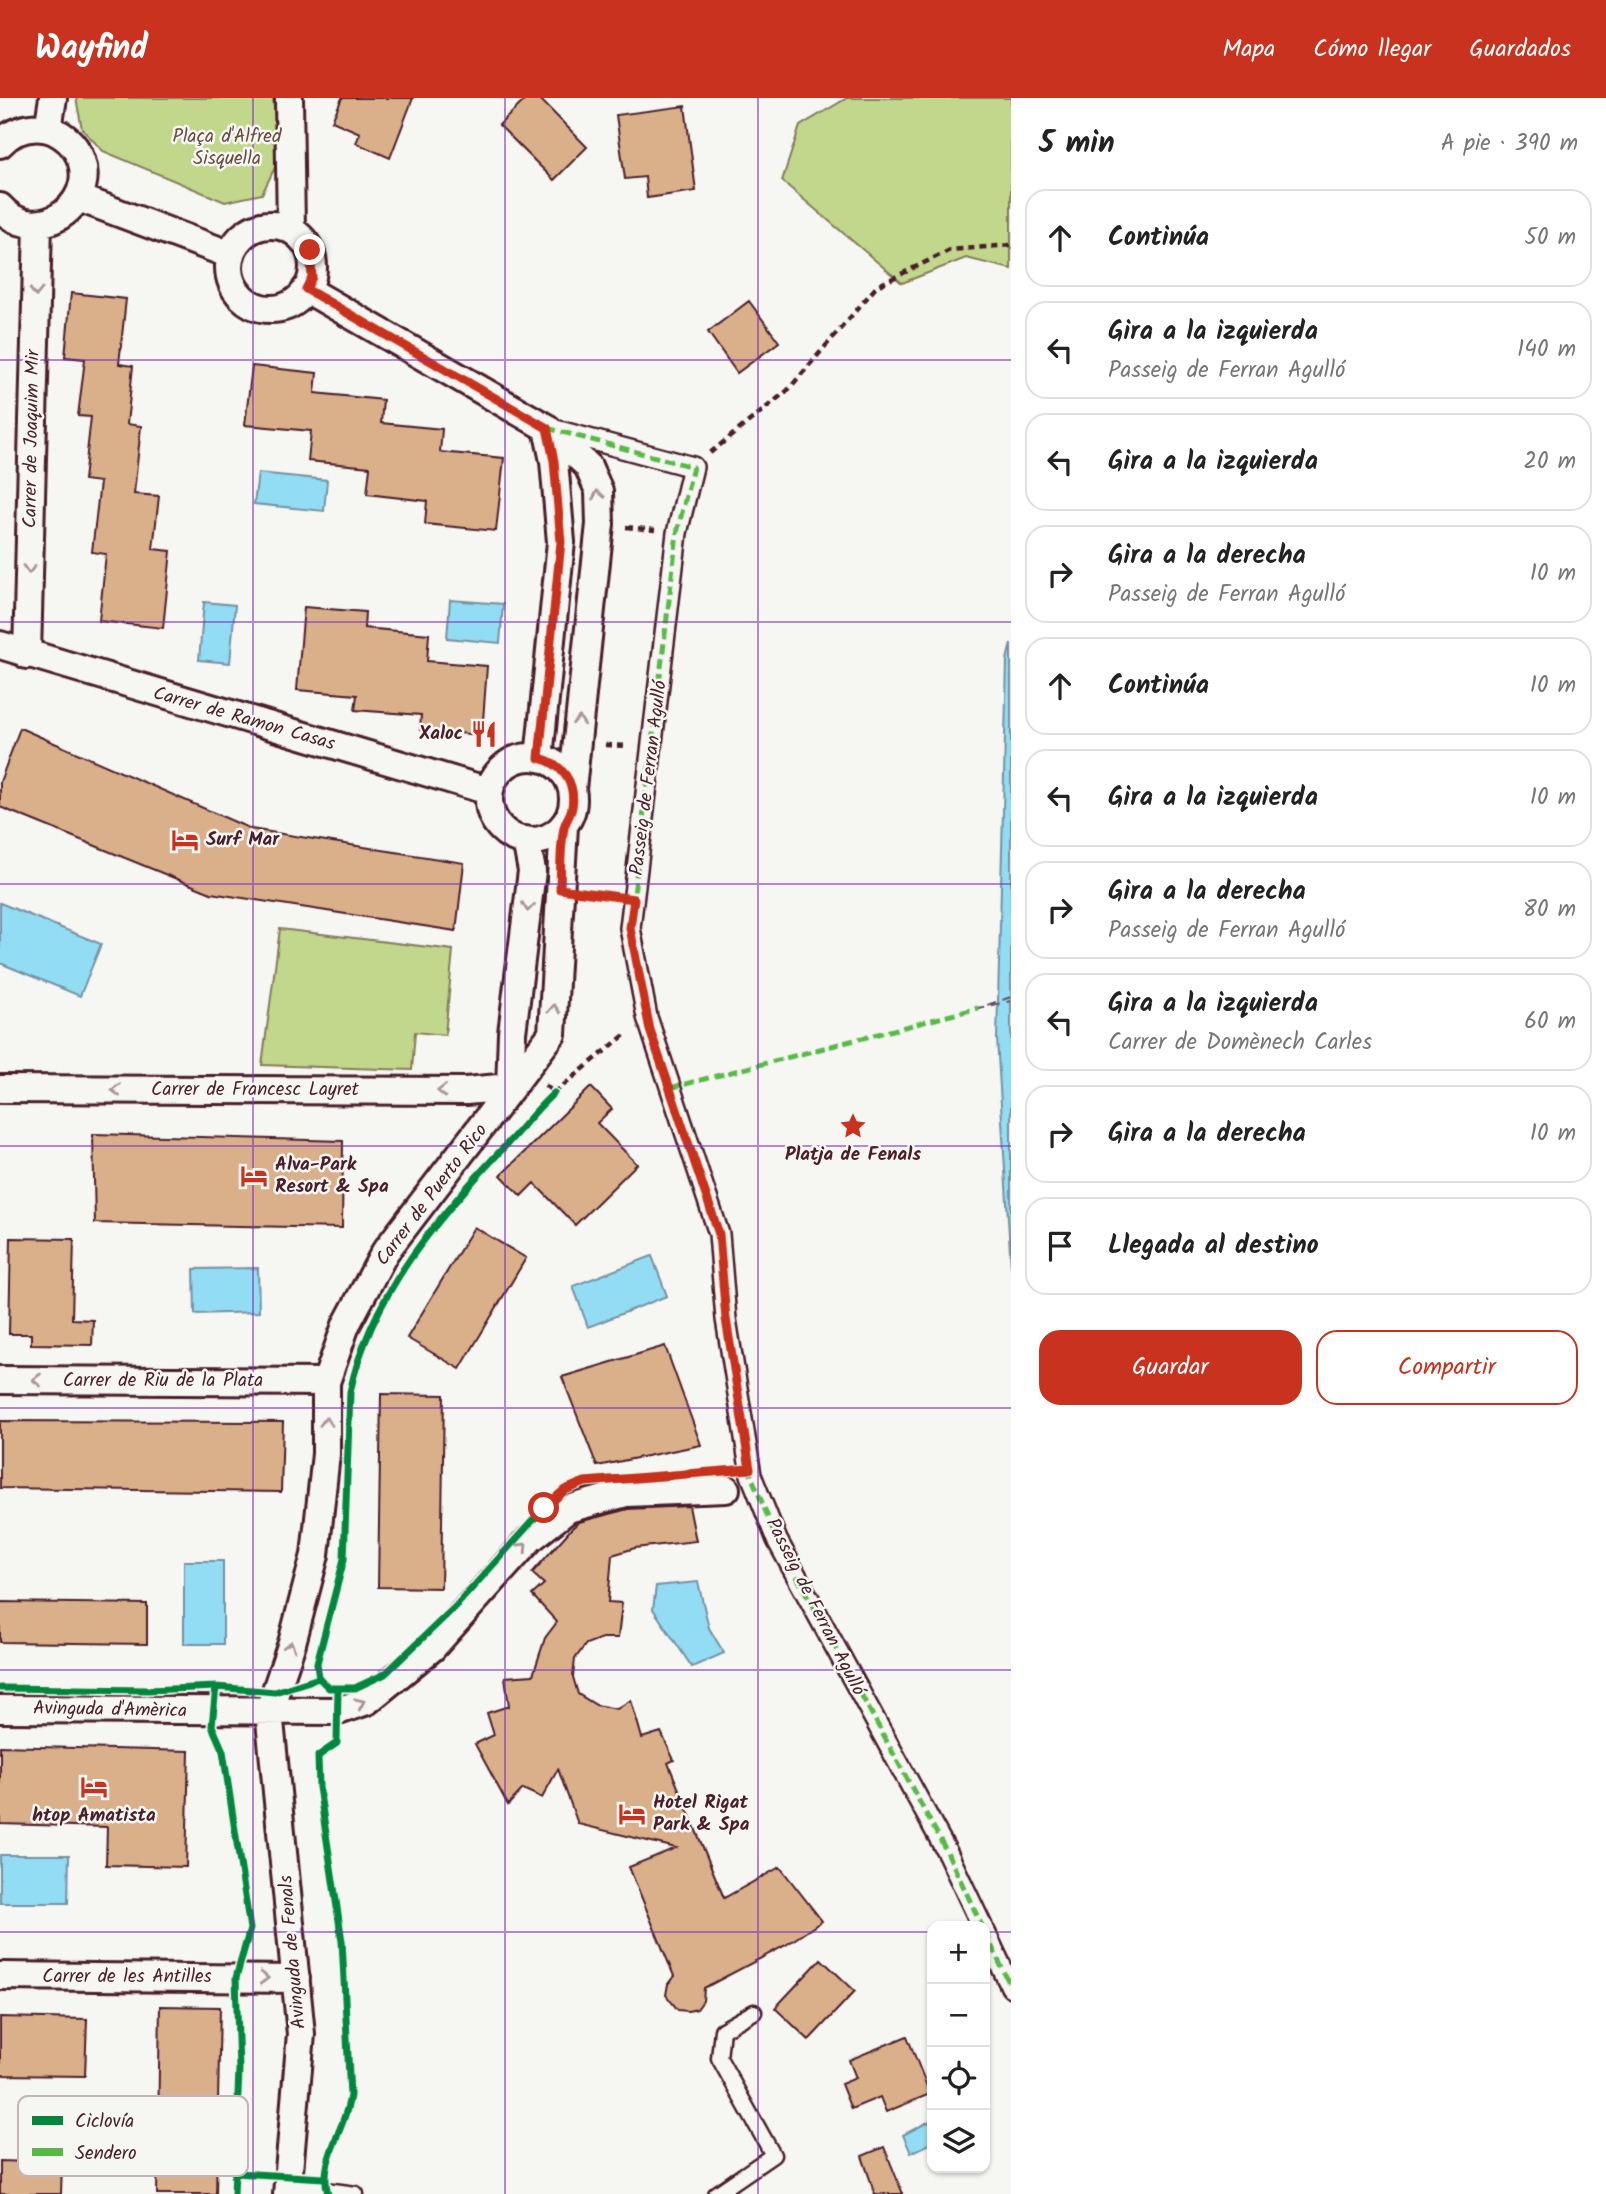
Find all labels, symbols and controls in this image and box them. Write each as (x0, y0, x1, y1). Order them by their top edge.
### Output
text: Wayfind (35, 23, 148, 76)
text: Mapa (1222, 30, 1275, 69)
text: Cómo llegar (1313, 30, 1431, 69)
text: Guardados (1469, 30, 1571, 69)
text: 5 min (1039, 120, 1115, 168)
park label: Plaça d'Alfred Sisquella (173, 122, 282, 174)
text: A pie · 390 m (1441, 126, 1578, 162)
text: Continúa (1108, 217, 1209, 259)
icon: ahead (1041, 219, 1079, 257)
text: 50 m (1525, 220, 1576, 256)
route end (294, 234, 325, 265)
one-way arrow (28, 288, 44, 298)
text: Gira a la izquierda (1108, 311, 1318, 353)
icon: left (1041, 331, 1079, 369)
text: 140 m (1517, 332, 1576, 368)
street label: Carrer de Joaquim Mir (15, 348, 49, 529)
text: Passeig de Ferran Agulló (1108, 353, 1345, 389)
text: Gira a la izquierda (1108, 441, 1318, 483)
icon: left (1041, 443, 1079, 481)
text: 20 m (1524, 444, 1576, 480)
one-way arrow (591, 489, 606, 501)
text: Gira a la derecha (1108, 535, 1306, 577)
icon: right (1041, 555, 1079, 593)
text: 10 m (1530, 556, 1576, 592)
one-way arrow (21, 564, 37, 575)
text: Passeig de Ferran Agulló (1108, 577, 1345, 613)
text: Continúa (1108, 665, 1209, 707)
icon: ahead (1041, 667, 1079, 705)
text: 10 m (1530, 668, 1576, 704)
street label: Passeig de Ferran Agulló (622, 677, 676, 877)
street label: Carrer de Ramon Casas (150, 679, 338, 759)
one-way arrow (572, 715, 587, 727)
place label: Xaloc (418, 719, 463, 749)
restaurant icon: Xaloc (469, 719, 499, 749)
text: Gira a la izquierda (1108, 777, 1318, 819)
icon: left (1041, 779, 1079, 817)
text: 10 m (1530, 780, 1576, 816)
hotel icon: Surf Mar (170, 825, 200, 855)
place label: Surf Mar (206, 825, 280, 855)
text: Gira a la derecha (1108, 871, 1306, 913)
icon: right (1041, 891, 1079, 929)
text: 80 m (1523, 892, 1576, 928)
one-way arrow (520, 901, 535, 913)
text: Passeig de Ferran Agulló (1108, 913, 1345, 949)
text: Gira a la izquierda (1108, 983, 1318, 1025)
icon: left (1041, 1003, 1079, 1041)
one-way arrow (546, 1004, 561, 1015)
text: 60 m (1524, 1004, 1576, 1040)
text: Carrer de Domènech Carles (1108, 1025, 1372, 1061)
street label: Carrer de Francesc Layret (151, 1075, 360, 1105)
one-way arrow (111, 1082, 121, 1098)
one-way arrow (436, 1083, 447, 1099)
place icon: Platja de Fenals (838, 1111, 868, 1141)
text: Gira a la derecha (1108, 1113, 1306, 1155)
icon: right (1041, 1115, 1079, 1153)
text: 10 m (1530, 1116, 1576, 1152)
street label: Carrer de Puerto Rico (368, 1117, 496, 1273)
place label: Platja de Fenals (785, 1140, 921, 1170)
place label: Alva-Park Resort & Spa (275, 1150, 389, 1202)
hotel icon: Alva-Park Resort & Spa (239, 1161, 269, 1191)
text: Llegada al destino (1108, 1225, 1319, 1267)
icon: arrive (1041, 1227, 1079, 1265)
button: Guardar (1039, 1330, 1302, 1405)
button: Compartir (1316, 1330, 1578, 1405)
street label: Carrer de Riu de la Plata (63, 1366, 263, 1396)
one-way arrow (31, 1372, 42, 1388)
one-way arrow (318, 1417, 334, 1427)
route start (528, 1492, 559, 1523)
street label: Passeig de Ferran Agulló (757, 1513, 874, 1702)
one-way arrow (515, 1542, 528, 1555)
one-way arrow (282, 1640, 297, 1652)
street label: Avinguda d'Amèrica (33, 1694, 187, 1726)
one-way arrow (353, 1697, 365, 1711)
hotel icon: htop Amatista (79, 1772, 109, 1802)
place label: Hotel Rigat Park & Spa (653, 1788, 750, 1840)
hotel icon: Hotel Rigat Park & Spa (617, 1799, 647, 1829)
place label: htop Amatista (32, 1801, 156, 1831)
street label: Avinguda de Fenals (271, 1874, 315, 2030)
map controls (927, 1921, 990, 2173)
button: + (927, 1921, 990, 1984)
street label: Carrer de les Antilles (42, 1962, 212, 1992)
one-way arrow (259, 1971, 270, 1986)
button: − (927, 1984, 990, 2047)
button: locate (927, 2047, 990, 2110)
legend (18, 2096, 248, 2176)
text: Ciclovía (75, 2107, 134, 2137)
button: layers (927, 2110, 990, 2173)
text: Sendero (75, 2139, 137, 2169)

